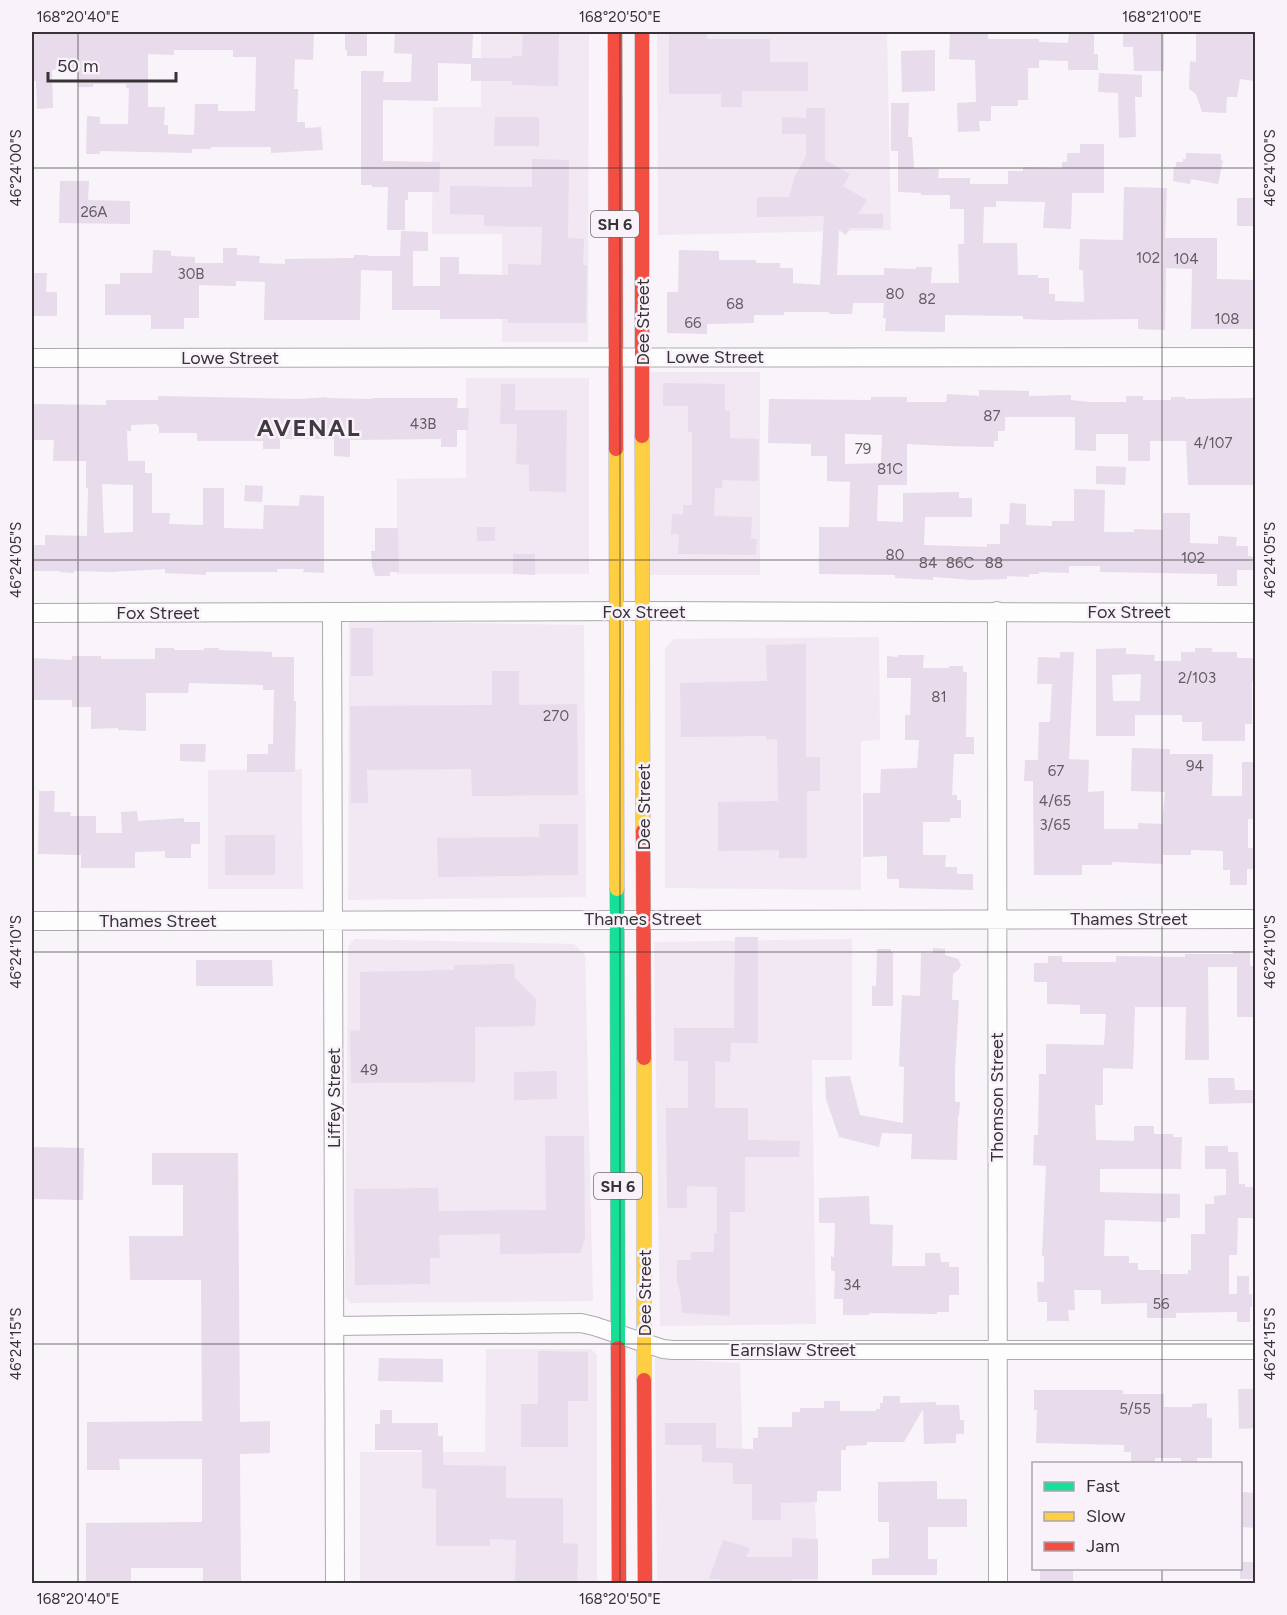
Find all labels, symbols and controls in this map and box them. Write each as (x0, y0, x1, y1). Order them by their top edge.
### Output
text: 168°20'40"E (36, 8, 120, 26)
text: 168°20'50"E (579, 8, 661, 26)
text: 168°21'00"E (1122, 8, 1202, 26)
scale bar (48, 45, 176, 83)
text: 50 m (57, 55, 99, 77)
text: 46°24'00"S (7, 129, 25, 207)
text: 46°24'00"S (1261, 129, 1279, 207)
house number: 26A (80, 203, 108, 221)
road number: SH 6 (591, 211, 639, 237)
house number: 102 (1136, 249, 1160, 267)
house number: 104 (1173, 250, 1199, 268)
house number: 30B (178, 265, 204, 283)
street label: Dee Street (632, 278, 654, 365)
house number: 80 (886, 285, 904, 303)
house number: 82 (918, 290, 936, 308)
house number: 68 (726, 295, 744, 313)
house number: 108 (1214, 310, 1240, 328)
house number: 66 (685, 314, 702, 332)
street label: Lowe Street (666, 346, 764, 368)
street label: Lowe Street (181, 347, 279, 369)
house number: 87 (983, 407, 1001, 425)
district label: AVENAL (257, 413, 361, 442)
house number: 43B (410, 415, 436, 433)
house number: 4/107 (1193, 434, 1233, 452)
house number: 79 (855, 440, 871, 458)
house number: 81C (877, 460, 903, 478)
text: 46°24'05"S (7, 522, 25, 598)
text: 46°24'05"S (1261, 522, 1279, 598)
house number: 80 (886, 546, 904, 564)
house number: 102 (1181, 549, 1205, 567)
house number: 84 (919, 554, 937, 572)
house number: 86C (946, 554, 974, 572)
house number: 88 (985, 554, 1003, 572)
street label: Fox Street (602, 601, 686, 623)
street label: Fox Street (1087, 601, 1171, 623)
street label: Fox Street (116, 602, 200, 624)
house number: 2/103 (1178, 669, 1216, 687)
house number: 81 (931, 688, 947, 706)
house number: 270 (543, 707, 569, 725)
house number: 94 (1186, 757, 1204, 775)
house number: 67 (1048, 762, 1064, 780)
street label: Dee Street (633, 763, 655, 850)
house number: 4/65 (1039, 792, 1071, 810)
house number: 3/65 (1039, 816, 1071, 834)
street label: Thames Street (584, 908, 702, 930)
street label: Thames Street (1070, 908, 1188, 930)
street label: Thames Street (99, 910, 217, 932)
text: 46°24'10"S (7, 915, 25, 989)
text: 46°24'10"S (1261, 915, 1279, 989)
street label: Thomson Street (986, 1032, 1008, 1162)
street label: Liffey Street (323, 1047, 345, 1148)
house number: 49 (360, 1061, 378, 1079)
road number: SH 6 (594, 1173, 642, 1199)
street label: Dee Street (634, 1249, 656, 1336)
house number: 34 (843, 1276, 861, 1294)
house number: 56 (1152, 1295, 1170, 1313)
text: 46°24'15"S (7, 1308, 25, 1380)
text: 46°24'15"S (1261, 1308, 1279, 1380)
street label: Earnslaw Street (730, 1339, 856, 1361)
house number: 5/55 (1119, 1400, 1151, 1418)
legend (1032, 1462, 1242, 1570)
text: Fast (1086, 1475, 1120, 1497)
text: Slow (1086, 1505, 1125, 1527)
text: Jam (1086, 1535, 1120, 1557)
text: 168°20'40"E (36, 1590, 120, 1608)
text: 168°20'50"E (579, 1590, 661, 1608)

